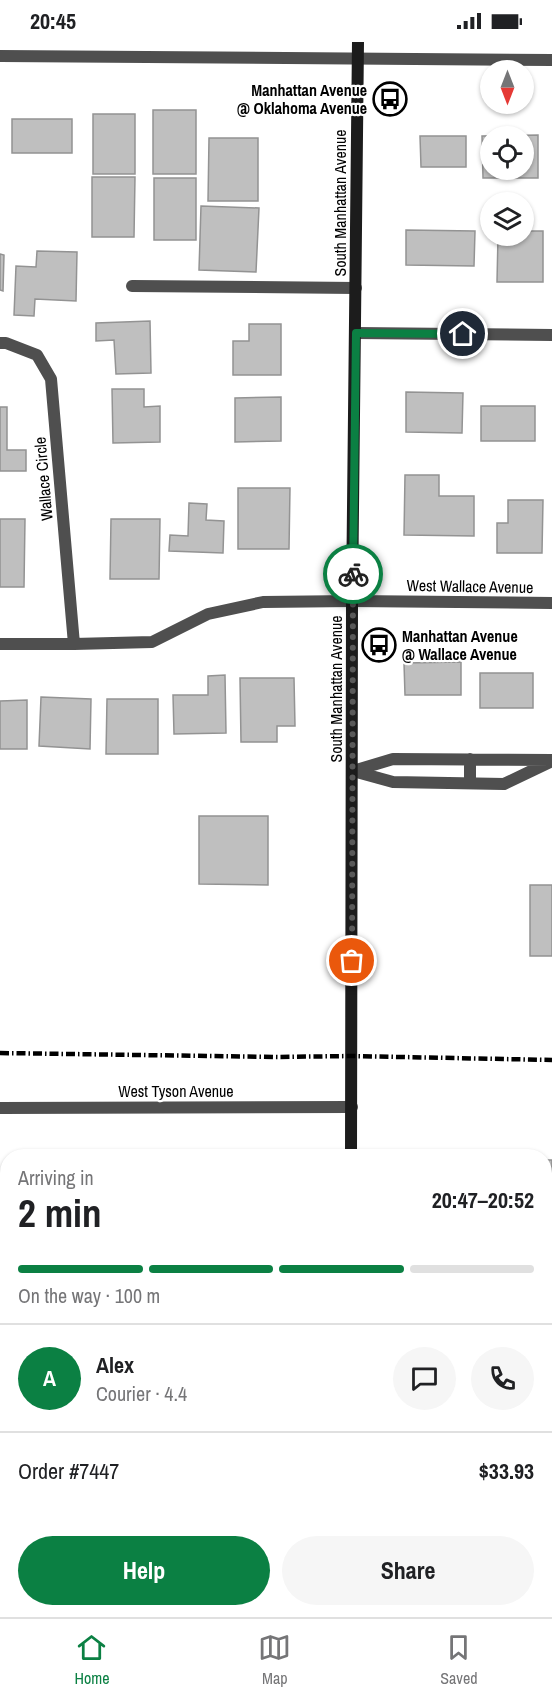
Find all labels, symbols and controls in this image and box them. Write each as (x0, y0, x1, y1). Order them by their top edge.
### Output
text: 20:45 (30, 6, 76, 36)
north arrow (480, 60, 534, 114)
map controls (480, 60, 534, 246)
place label: Manhattan Avenue @ Oklahoma Avenue (237, 79, 367, 119)
bus stop icon: Manhattan Avenue @ Oklahoma Avenue (372, 81, 408, 117)
button: locate (480, 126, 534, 180)
street label: South Manhattan Avenue (329, 129, 351, 277)
button: layers (480, 192, 534, 246)
pin (437, 308, 488, 359)
icon: home (446, 317, 479, 350)
street label: Wallace Circle (28, 436, 58, 522)
courier (323, 544, 383, 604)
icon: bike (337, 558, 370, 591)
street label: West Wallace Avenue (406, 574, 534, 598)
street label: South Manhattan Avenue (325, 615, 347, 763)
place label: Manhattan Avenue @ Wallace Avenue (402, 625, 518, 665)
bus stop icon: Manhattan Avenue @ Wallace Avenue (361, 627, 397, 663)
pin (326, 935, 377, 986)
icon: bag (335, 944, 368, 977)
street label: West Tyson Avenue (118, 1080, 234, 1102)
text: Arriving in (18, 1164, 94, 1191)
text: 20:47–20:52 (432, 1185, 534, 1215)
text: 2 min (18, 1187, 102, 1239)
text: On the way · 100 m (18, 1282, 160, 1309)
button: chat (393, 1347, 456, 1410)
button: phone (471, 1347, 534, 1410)
text: Alex (96, 1350, 134, 1380)
text: A (43, 1363, 56, 1393)
text: Courier · 4.4 (96, 1380, 187, 1407)
text: Order #7447 (18, 1456, 119, 1486)
text: $33.93 (479, 1456, 534, 1486)
button: Help (18, 1536, 270, 1605)
button: Share (282, 1536, 534, 1605)
tab: Home (74, 1631, 109, 1689)
tab: Map (258, 1631, 291, 1689)
tab: Saved (440, 1631, 478, 1689)

